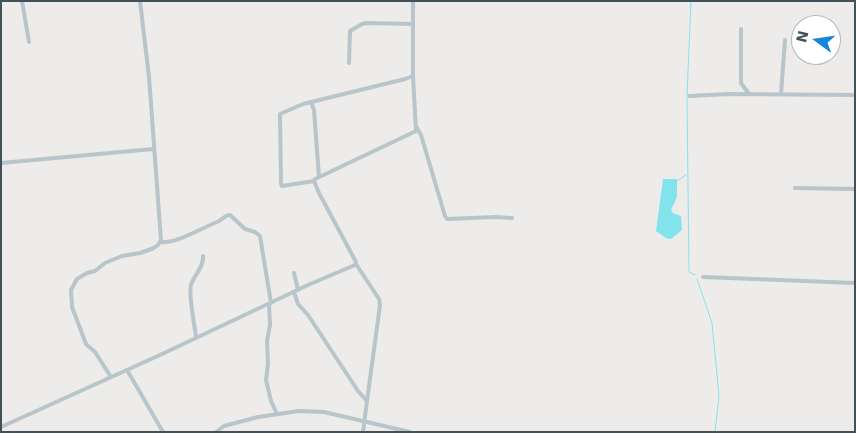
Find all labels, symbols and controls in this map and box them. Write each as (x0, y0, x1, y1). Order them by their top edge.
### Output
north arrow (791, 15, 841, 65)
text: N (793, 29, 812, 44)

